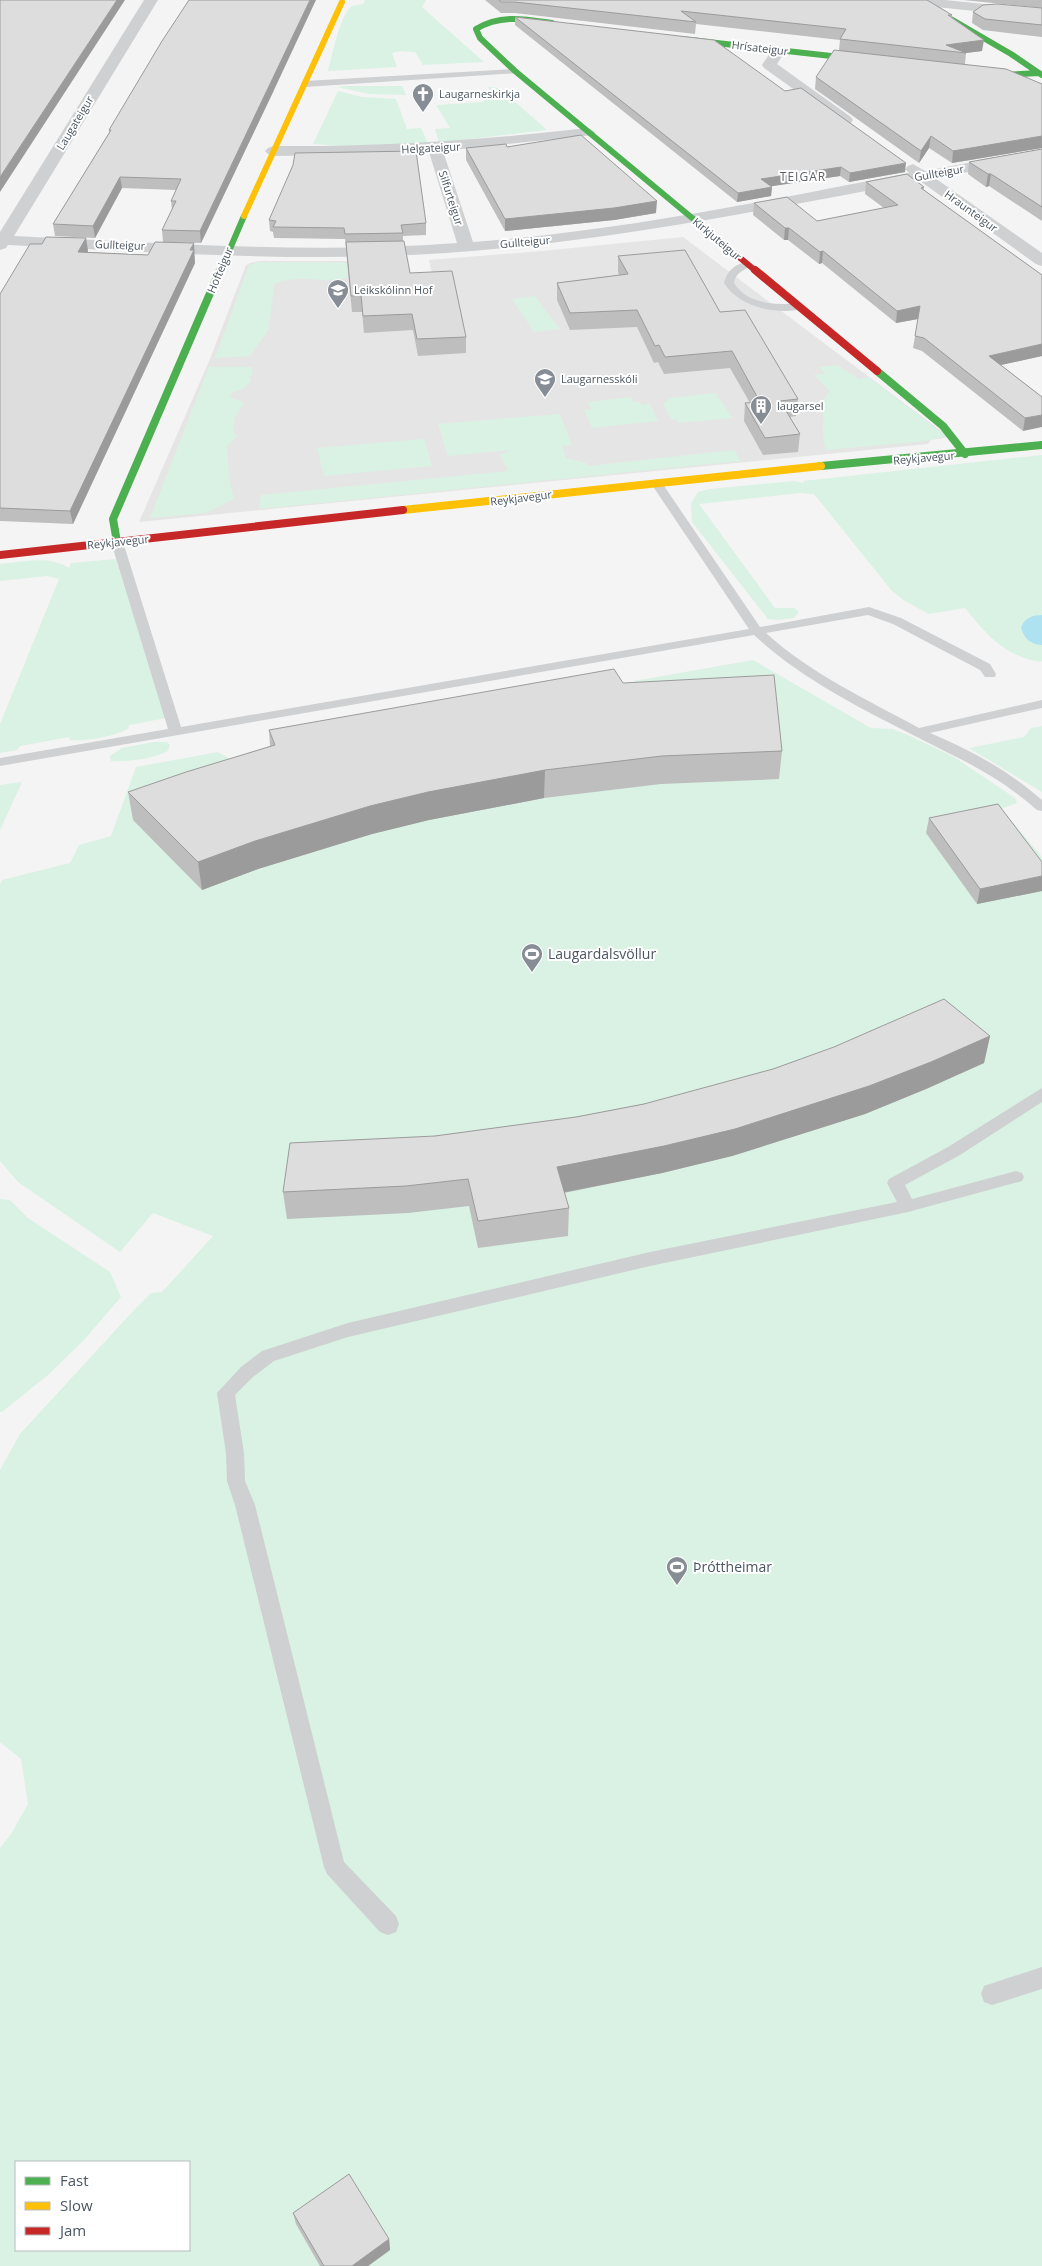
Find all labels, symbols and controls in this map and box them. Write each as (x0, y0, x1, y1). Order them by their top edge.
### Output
street label: Hrísateigur (731, 37, 790, 58)
church icon: Laugarneskirkja (411, 82, 435, 113)
place label: Laugarneskirkja (439, 86, 520, 101)
street label: Laugateigur (52, 92, 97, 153)
street label: Helgateigur (401, 138, 461, 157)
street label: Gullteigur (913, 161, 966, 184)
district label: TEIGAR (780, 168, 826, 185)
street label: Silfurteigur (436, 169, 468, 228)
street label: Hraunteigur (942, 186, 1001, 235)
street label: Kirkjuteigur (690, 214, 745, 264)
street label: Gullteigur (499, 232, 551, 251)
street label: Gullteigur (95, 236, 146, 253)
street label: Hofteigur (203, 244, 236, 295)
school or university icon: Leikskólinn Hof (326, 278, 350, 309)
place label: Leikskólinn Hof (354, 282, 434, 297)
school or university icon: Laugarnesskóli (533, 367, 557, 398)
place label: Laugarnesskóli (561, 371, 638, 386)
building icon: laugarsel (749, 394, 773, 425)
place label: laugarsel (777, 398, 823, 413)
street label: Reykjavegur (892, 447, 956, 468)
street label: Reykjavegur (489, 486, 553, 509)
street label: Reykjavegur (86, 531, 150, 552)
sports icon: Laugardalsvöllur (520, 942, 544, 973)
place label: Laugardalsvöllur (548, 944, 656, 963)
sports icon: Þróttheimar (665, 1555, 689, 1586)
place label: Þróttheimar (693, 1557, 772, 1576)
legend (15, 2161, 190, 2251)
text: Fast (60, 2170, 89, 2190)
text: Slow (60, 2195, 93, 2215)
text: Jam (58, 2220, 86, 2240)

